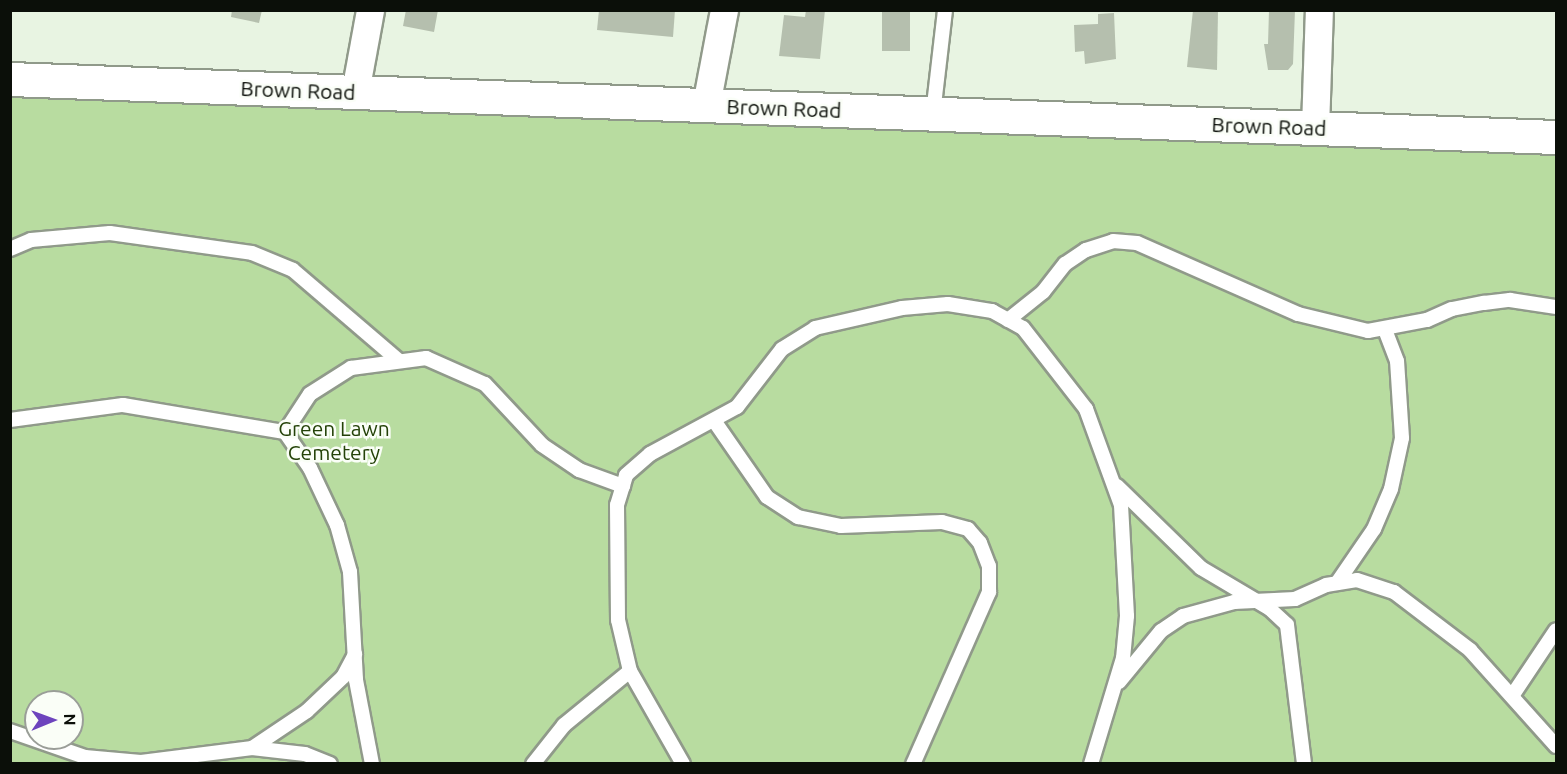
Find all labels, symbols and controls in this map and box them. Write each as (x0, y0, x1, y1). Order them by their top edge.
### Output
street label: Brown Road (240, 75, 356, 105)
street label: Brown Road (726, 93, 842, 123)
street label: Brown Road (1211, 111, 1327, 141)
park label: Green Lawn Cemetery (278, 415, 390, 465)
north arrow (24, 690, 84, 750)
text: N (61, 714, 79, 726)

